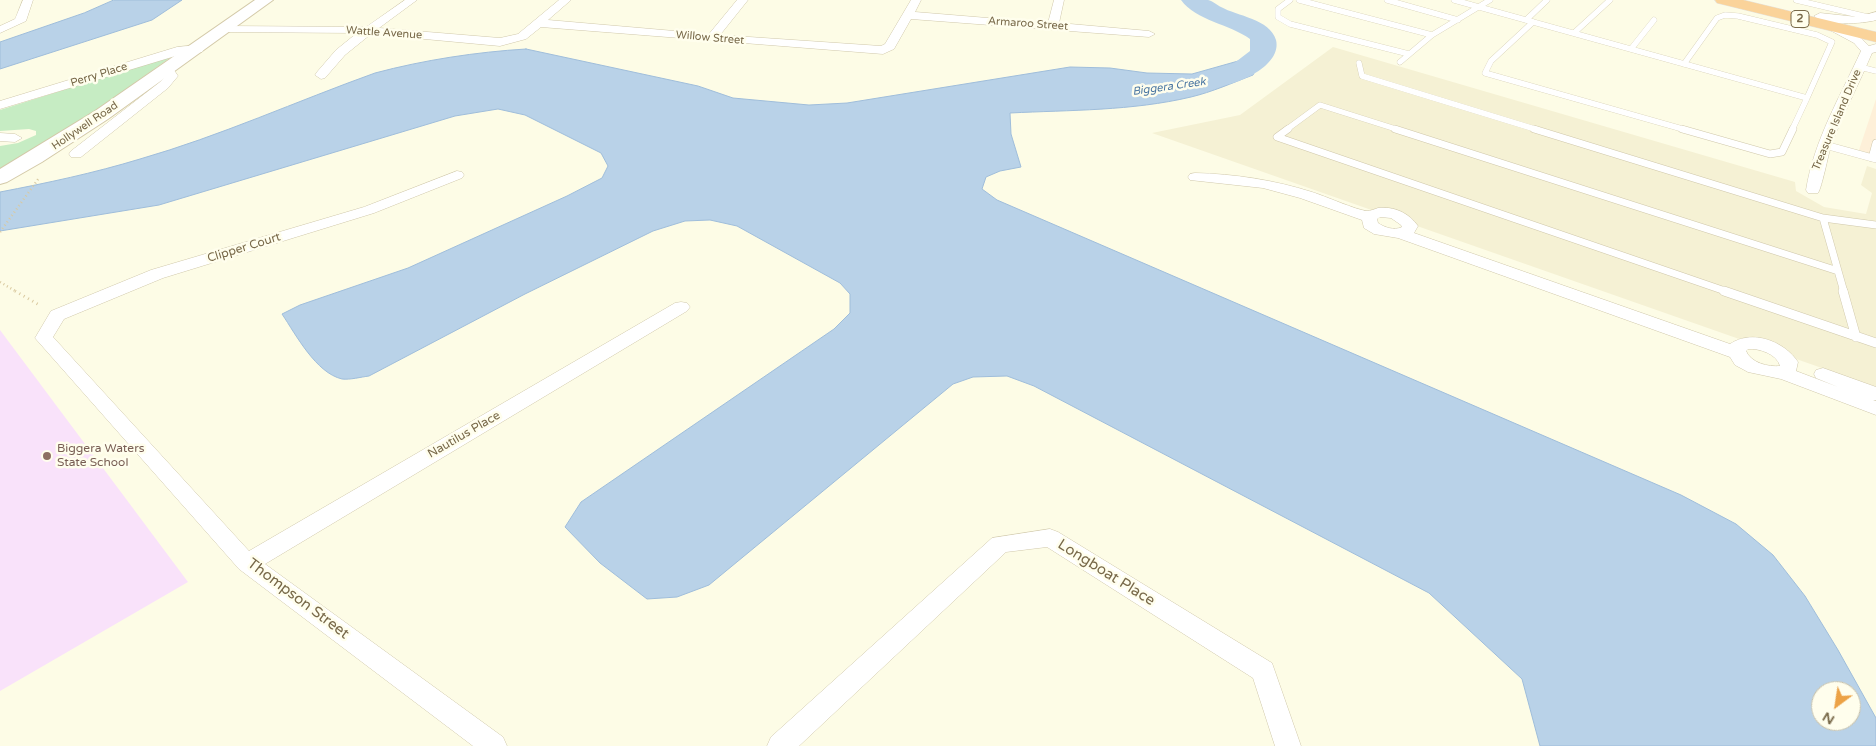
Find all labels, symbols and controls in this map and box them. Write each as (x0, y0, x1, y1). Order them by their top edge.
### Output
road number: 2 (1791, 10, 1809, 28)
street label: Armaroo Street (987, 15, 1069, 33)
street label: Wattle Avenue (345, 24, 423, 42)
street label: Willow Street (675, 28, 745, 48)
street label: Perry Place (69, 60, 129, 90)
street label: Treasure Island Drive (1810, 68, 1864, 172)
water label: Biggera Creek (1132, 75, 1206, 99)
street label: Hollywell Road (49, 99, 121, 153)
street label: Clipper Court (206, 230, 282, 266)
street label: Nautilus Place (425, 408, 503, 462)
place label: Biggera Waters State School (57, 442, 145, 470)
marker: Biggera Waters State School (41, 450, 53, 462)
street label: Longboat Place (1054, 536, 1158, 610)
street label: Thompson Street (244, 555, 352, 643)
north arrow (1811, 681, 1861, 731)
text: N (1819, 708, 1838, 729)

